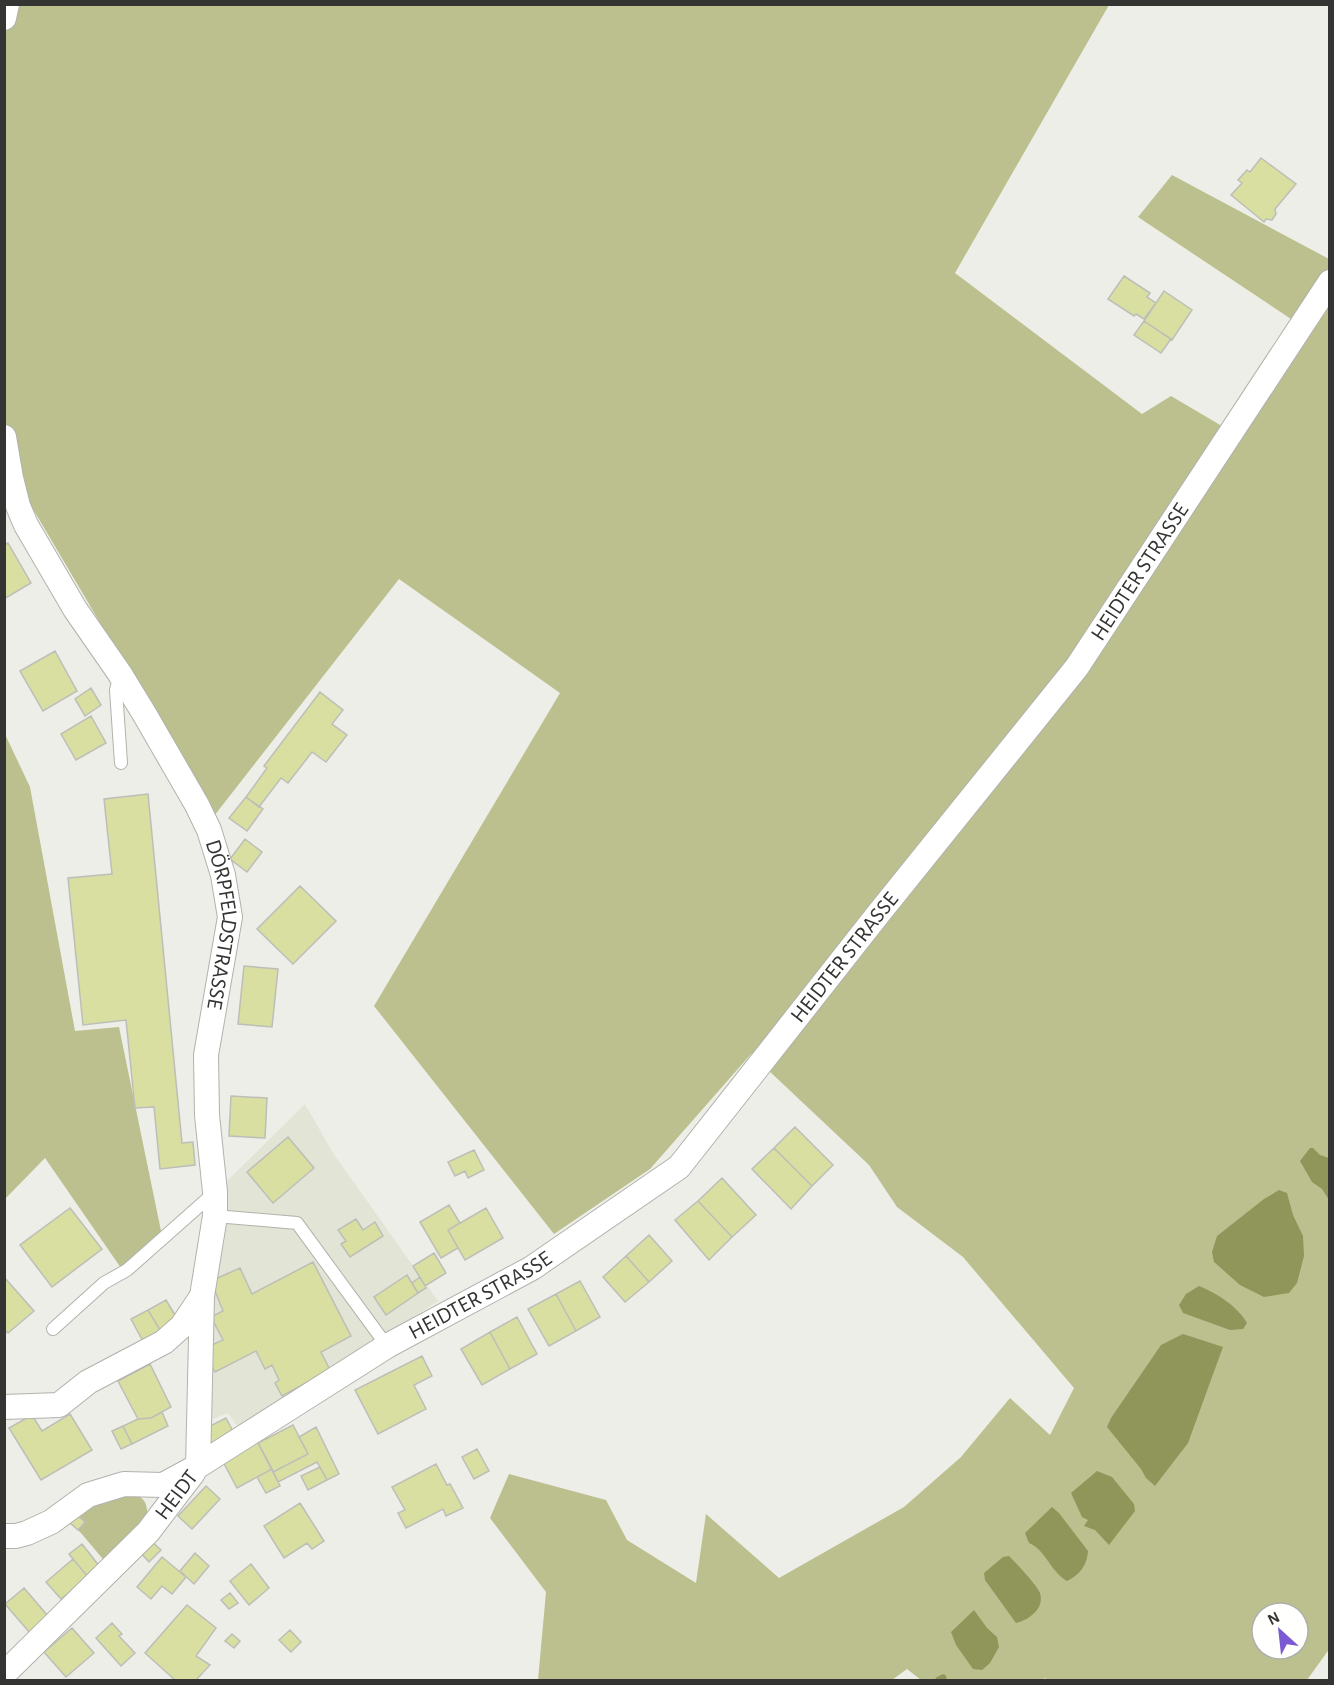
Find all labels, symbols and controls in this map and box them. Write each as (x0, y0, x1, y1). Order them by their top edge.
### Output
street label: HEIDTER STRASSE (1087, 499, 1193, 644)
street label: DÖRPFELDSTRASSE (202, 837, 241, 1011)
street label: HEIDTER STRASSE (786, 888, 902, 1027)
street label: HEIDTER STRASSE (405, 1247, 556, 1343)
street label: HEIDT (151, 1466, 202, 1524)
north arrow (1250, 1601, 1310, 1661)
text: N (1265, 1609, 1282, 1628)

